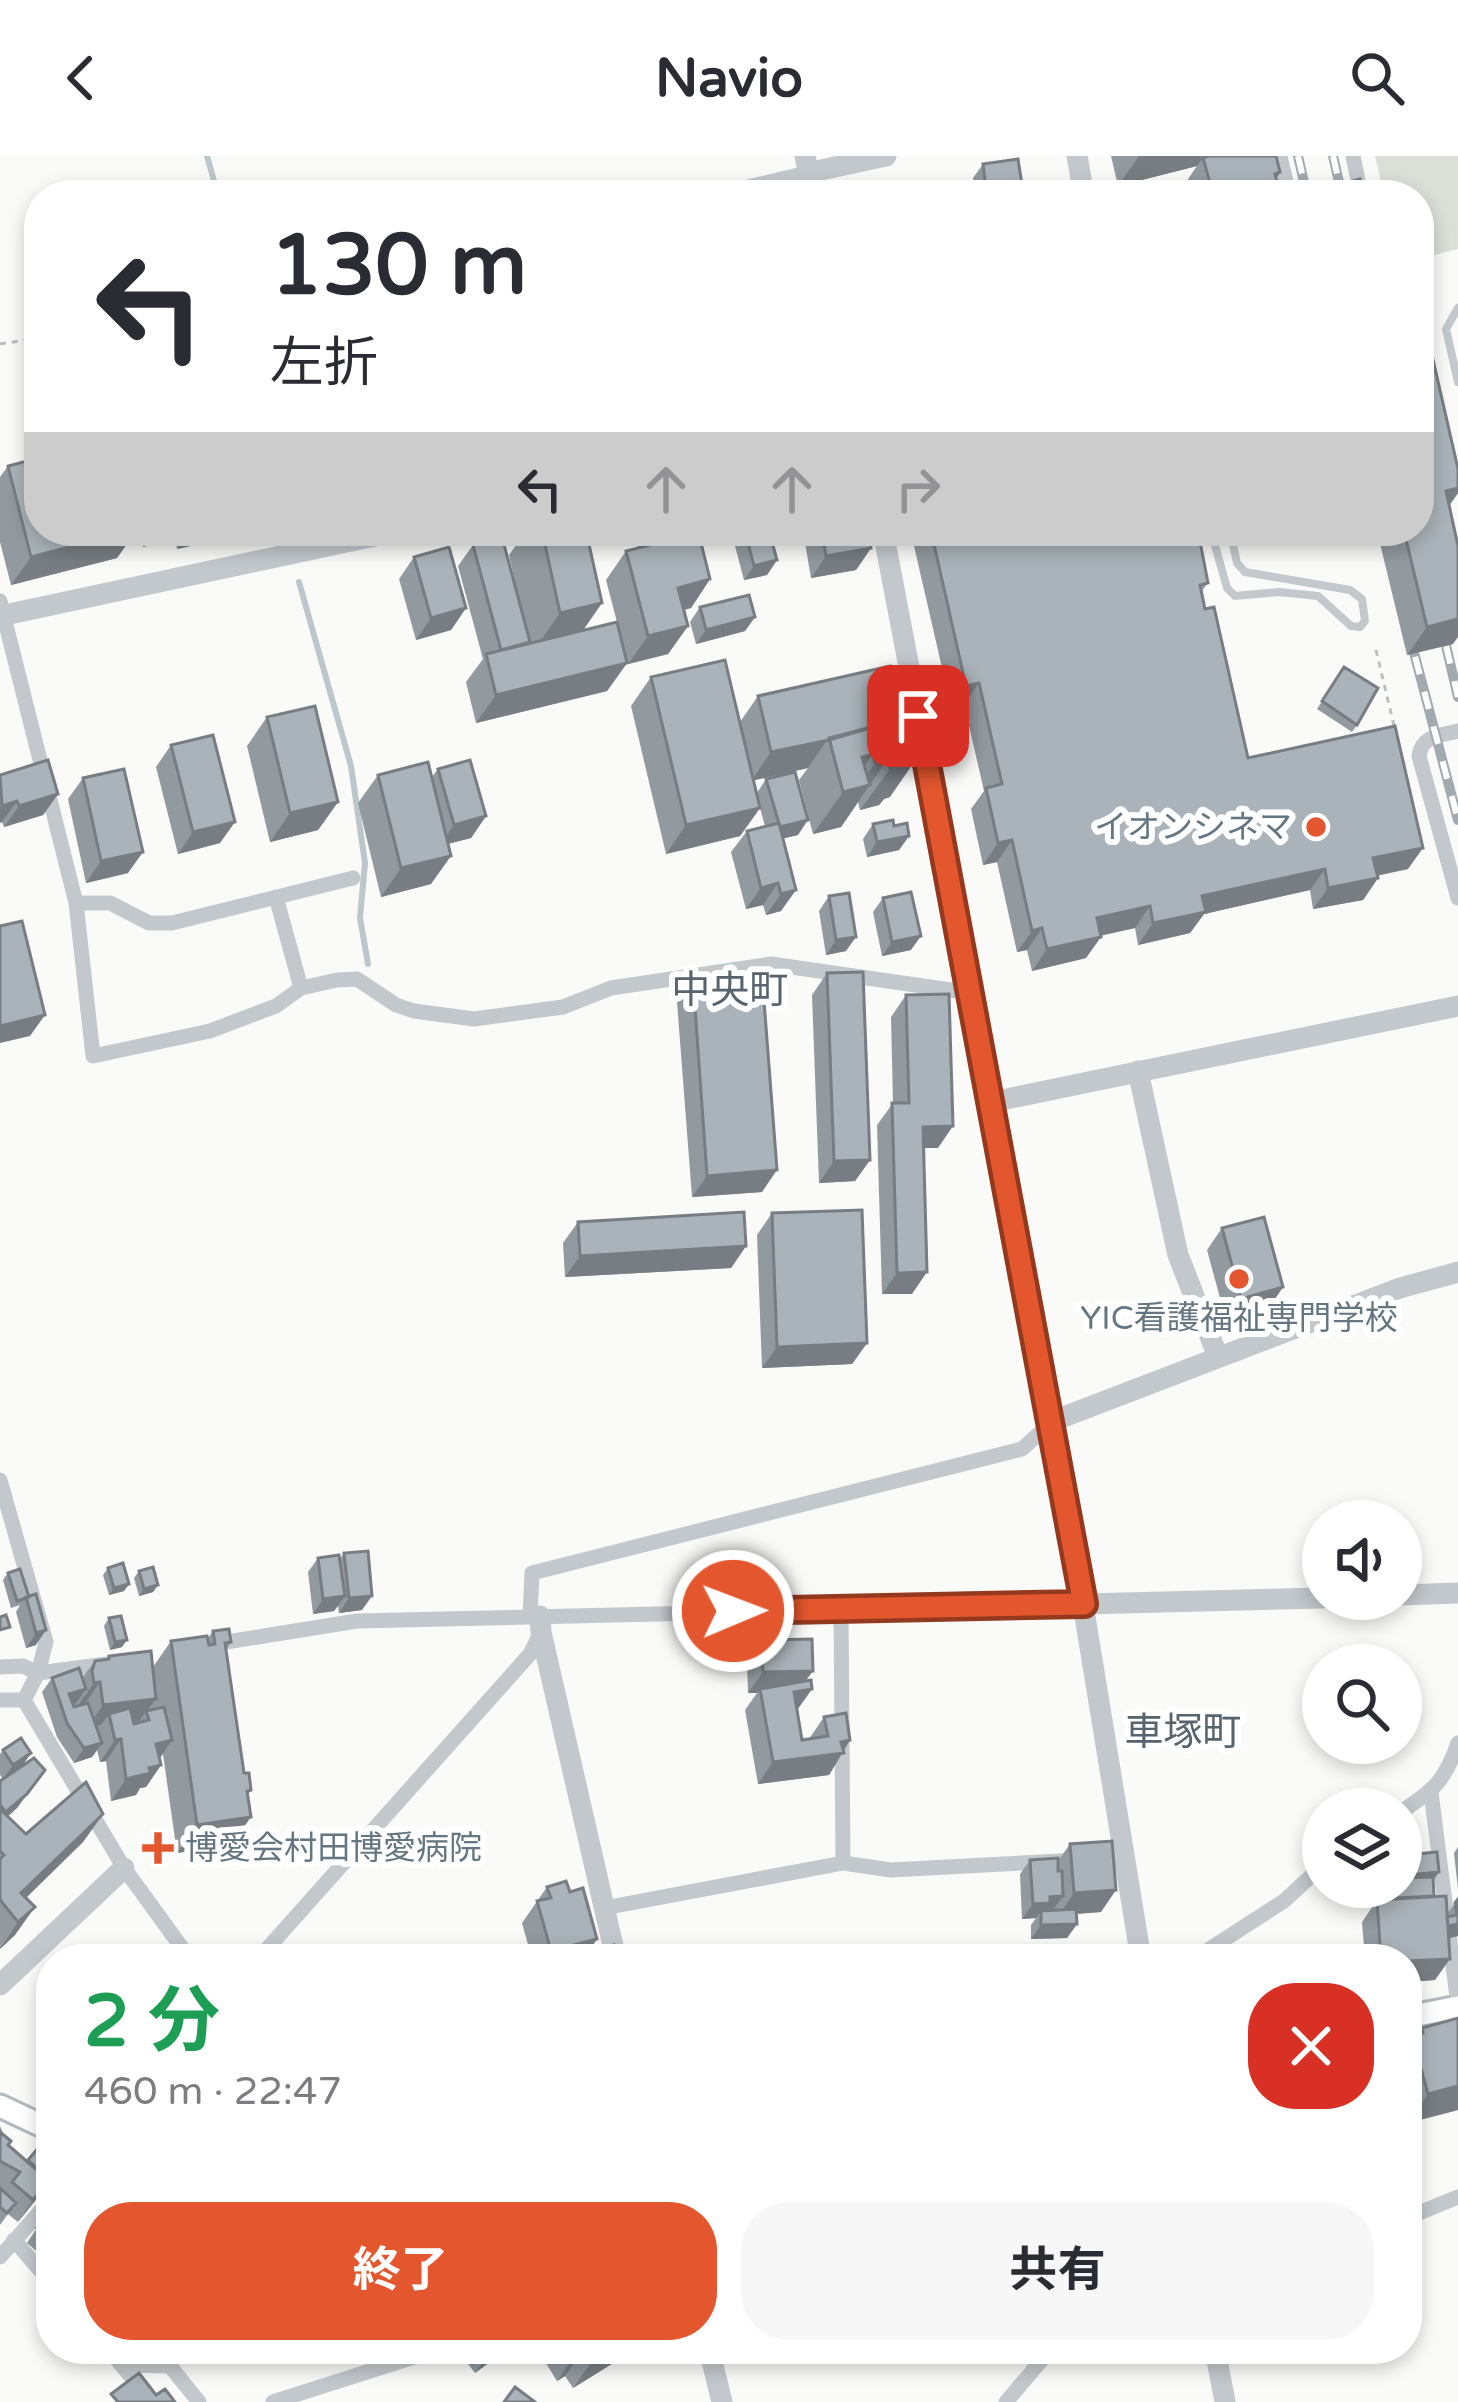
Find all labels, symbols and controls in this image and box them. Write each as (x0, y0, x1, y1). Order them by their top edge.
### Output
icon: back (48, 45, 114, 111)
icon: search (1344, 45, 1410, 111)
text: Navio (655, 46, 803, 111)
text: 130 m (270, 216, 527, 317)
icon: left (72, 228, 228, 384)
text: 左折 (270, 331, 378, 396)
icon: left (507, 456, 573, 522)
icon: ahead (633, 456, 699, 522)
icon: ahead (759, 456, 825, 522)
icon: right (885, 456, 951, 522)
pin (867, 665, 969, 767)
icon: arrive (885, 683, 951, 749)
place label: イオンシネマ (1094, 808, 1292, 847)
marker: イオンシネマ (1303, 814, 1329, 840)
district label: 中央町 (671, 967, 789, 1014)
marker: YIC看護福祉専門学校 (1226, 1266, 1252, 1292)
place label: YIC看護福祉専門学校 (1080, 1299, 1398, 1338)
map controls (1302, 1500, 1422, 1908)
button: sound (1302, 1500, 1422, 1620)
position arrow (670, 1548, 796, 1674)
button: search (1302, 1644, 1422, 1764)
district label: 車塚町 (1124, 1709, 1242, 1756)
button: layers (1302, 1788, 1422, 1908)
place label: 博愛会村田博愛病院 (185, 1829, 482, 1868)
marker: 博愛会村田博愛病院 (142, 1832, 174, 1864)
text: 2 分 (84, 1979, 220, 2066)
button: close (1248, 1983, 1374, 2109)
text: 460 m · 22:47 (84, 2068, 342, 2115)
button: 終了 (84, 2202, 717, 2340)
button: 共有 (741, 2202, 1374, 2340)

